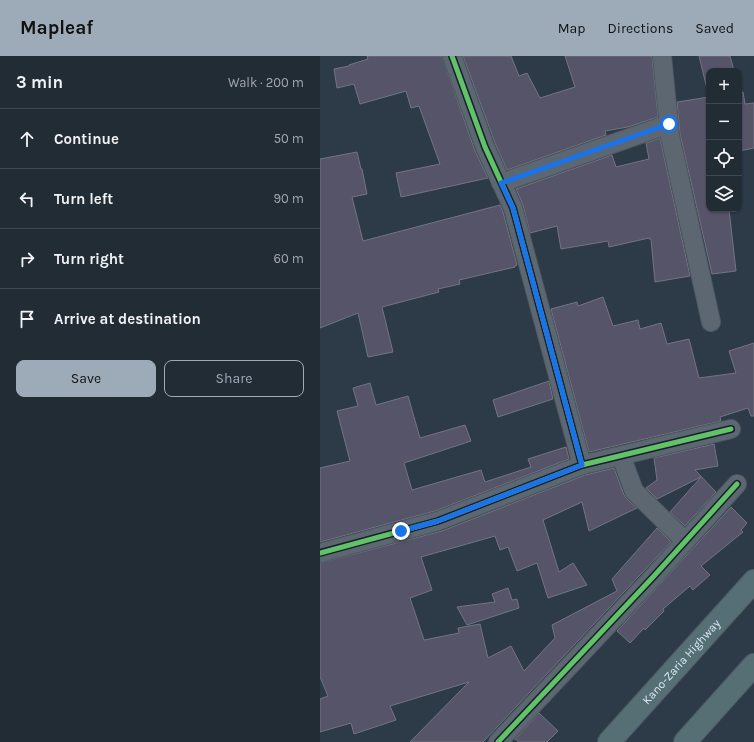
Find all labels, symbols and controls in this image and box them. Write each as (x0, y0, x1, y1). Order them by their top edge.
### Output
text: Mapleaf (20, 17, 93, 39)
text: Map (558, 20, 586, 37)
text: Directions (608, 20, 673, 37)
text: Saved (695, 20, 734, 37)
map controls (706, 68, 742, 212)
button: + (706, 68, 742, 104)
text: 3 min (16, 72, 63, 92)
text: Walk · 200 m (228, 75, 304, 90)
button: − (706, 104, 742, 140)
route start (660, 115, 678, 133)
icon: ahead (16, 128, 38, 150)
text: Continue (54, 130, 119, 148)
text: 50 m (274, 131, 304, 146)
button: locate (706, 140, 742, 176)
button: layers (706, 176, 742, 212)
icon: left (16, 188, 38, 210)
text: Turn left (54, 190, 113, 208)
text: 90 m (273, 191, 304, 206)
icon: right (16, 248, 38, 270)
text: Turn right (54, 250, 124, 268)
text: 60 m (274, 251, 304, 266)
icon: arrive (16, 308, 38, 330)
text: Arrive at destination (54, 310, 201, 328)
button: Save (16, 360, 156, 397)
button: Share (164, 360, 304, 397)
route end (392, 522, 410, 540)
street label: Kano-Zaria Highway (639, 616, 723, 707)

